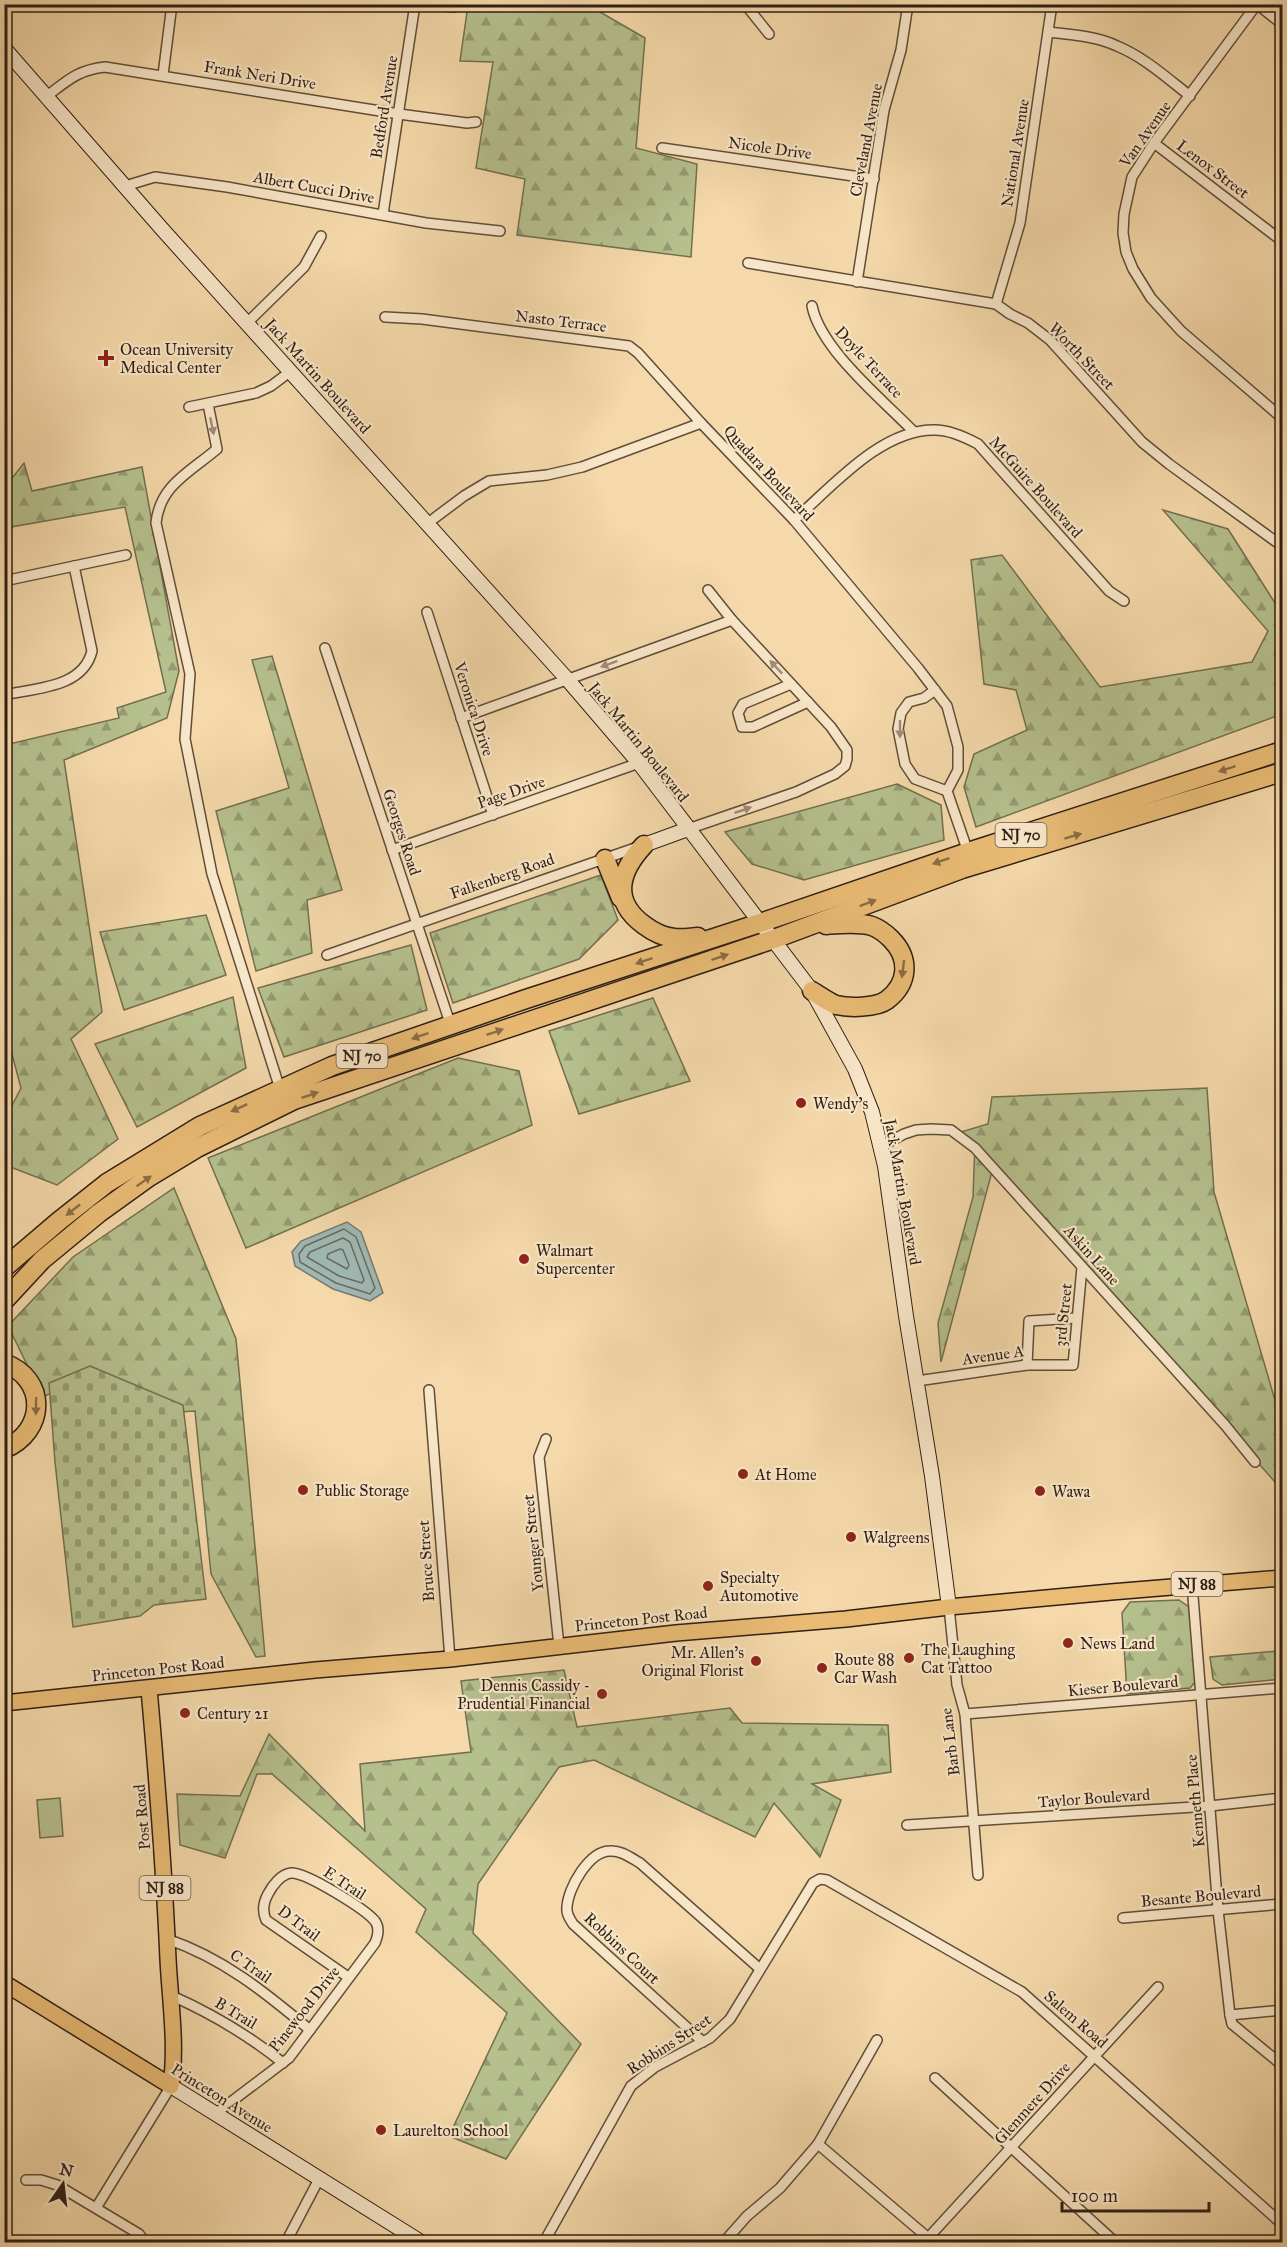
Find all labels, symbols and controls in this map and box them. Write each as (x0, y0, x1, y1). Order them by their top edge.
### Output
street label: Bedford Avenue (366, 54, 402, 160)
street label: Frank Neri Drive (203, 57, 318, 93)
street label: Cleveland Avenue (846, 81, 886, 198)
street label: National Avenue (997, 97, 1033, 208)
street label: Van Avenue (1115, 97, 1175, 172)
street label: Nicole Drive (727, 133, 813, 163)
street label: Lenox Street (1173, 136, 1253, 203)
street label: Albert Cucci Drive (251, 167, 376, 207)
street label: Nasto Terrace (514, 306, 608, 336)
street label: Jack Martin Boulevard (259, 313, 375, 438)
street label: Worth Street (1045, 318, 1119, 394)
street label: Doyle Terrace (831, 322, 907, 402)
place label: Ocean University Medical Center (120, 340, 234, 377)
marker: Ocean University Medical Center (97, 349, 115, 367)
one-way arrow (208, 417, 217, 436)
street label: Quadara Boulevard (720, 421, 818, 525)
street label: McGuire Boulevard (985, 432, 1087, 542)
street label: Veronica Drive (450, 659, 498, 759)
one-way arrow (600, 659, 618, 669)
one-way arrow (769, 660, 783, 675)
street label: Jack Martin Boulevard (583, 677, 693, 806)
one-way arrow (895, 719, 905, 738)
one-way arrow (1218, 765, 1236, 774)
street label: Page Drive (475, 771, 548, 813)
street label: Georges Road (378, 786, 425, 878)
one-way arrow (734, 804, 752, 814)
road number: NJ 70 (996, 823, 1046, 847)
one-way arrow (1064, 831, 1082, 840)
street label: Falkenberg Road (447, 849, 557, 904)
one-way arrow (932, 857, 950, 866)
one-way arrow (859, 898, 877, 908)
one-way arrow (711, 952, 729, 961)
one-way arrow (635, 956, 653, 966)
one-way arrow (898, 960, 908, 979)
one-way arrow (486, 1026, 504, 1036)
one-way arrow (411, 1032, 429, 1042)
road number: NJ 70 (336, 1044, 388, 1068)
one-way arrow (301, 1089, 319, 1099)
place label: Wendy's (813, 1094, 868, 1113)
marker: Wendy's (794, 1096, 808, 1110)
one-way arrow (229, 1103, 247, 1113)
street label: Jack Martin Boulevard (879, 1115, 925, 1267)
one-way arrow (136, 1176, 152, 1187)
one-way arrow (65, 1203, 81, 1216)
street label: Askin Lane (1059, 1220, 1124, 1289)
place label: Walmart Supercenter (536, 1241, 615, 1278)
marker: Walmart Supercenter (517, 1252, 531, 1266)
street label: 3rd Street (1050, 1282, 1076, 1348)
street label: Avenue A (960, 1341, 1025, 1369)
one-way arrow (31, 1397, 41, 1416)
place label: At Home (754, 1465, 817, 1484)
marker: At Home (736, 1467, 750, 1481)
place label: Public Storage (315, 1481, 409, 1501)
place label: Wawa (1052, 1482, 1091, 1501)
marker: Public Storage (296, 1483, 310, 1497)
marker: Wawa (1033, 1484, 1047, 1498)
street label: Younger Street (518, 1493, 549, 1593)
street label: Bruce Street (414, 1519, 438, 1602)
place label: Walgreens (863, 1528, 930, 1548)
marker: Walgreens (844, 1530, 858, 1544)
place label: Specialty Automotive (719, 1568, 799, 1605)
road number: NJ 88 (1172, 1572, 1222, 1596)
marker: Specialty Automotive (701, 1579, 715, 1593)
street label: Princeton Post Road (574, 1603, 708, 1635)
place label: News Land (1080, 1634, 1155, 1653)
marker: News Land (1061, 1636, 1075, 1650)
place label: The Laughing Cat Tattoo (921, 1640, 1015, 1677)
place label: Mr. Allen's Original Florist (642, 1643, 744, 1681)
place label: Route 88 Car Wash (834, 1650, 897, 1687)
marker: The Laughing Cat Tattoo (902, 1651, 916, 1665)
street label: Princeton Post Road (91, 1653, 225, 1685)
marker: Mr. Allen's Original Florist (749, 1654, 763, 1668)
marker: Route 88 Car Wash (815, 1661, 829, 1675)
street label: Kieser Boulevard (1067, 1672, 1179, 1700)
place label: Dennis Cassidy - Prudential Financial (457, 1676, 591, 1713)
marker: Dennis Cassidy - Prudential Financial (595, 1687, 609, 1701)
place label: Century 21 (197, 1704, 269, 1723)
marker: Century 21 (178, 1706, 192, 1720)
street label: Barb Lane (936, 1707, 964, 1777)
street label: Kenneth Place (1181, 1753, 1209, 1848)
street label: Post Road (130, 1783, 154, 1851)
street label: Taylor Boulevard (1037, 1785, 1151, 1811)
street label: E Trail (320, 1862, 370, 1904)
road number: NJ 88 (140, 1876, 190, 1900)
street label: Besante Boulevard (1140, 1881, 1262, 1911)
street label: D Trail (274, 1901, 324, 1945)
street label: Robbins Court (580, 1908, 664, 1988)
street label: C Trail (227, 1945, 276, 1987)
street label: Pinewood Drive (264, 1962, 344, 2056)
street label: Salem Road (1040, 1986, 1112, 2052)
street label: B Trail (211, 1993, 261, 2033)
street label: Robbins Street (623, 2009, 715, 2078)
street label: Glenmere Drive (990, 2058, 1074, 2148)
street label: Princeton Avenue (168, 2059, 276, 2137)
place label: Laurelton School (393, 2121, 509, 2140)
marker: Laurelton School (374, 2123, 388, 2137)
north arrow (33, 2154, 93, 2214)
text: N (58, 2159, 76, 2181)
scale bar (1062, 2175, 1209, 2213)
text: 100 m (1071, 2185, 1118, 2207)

